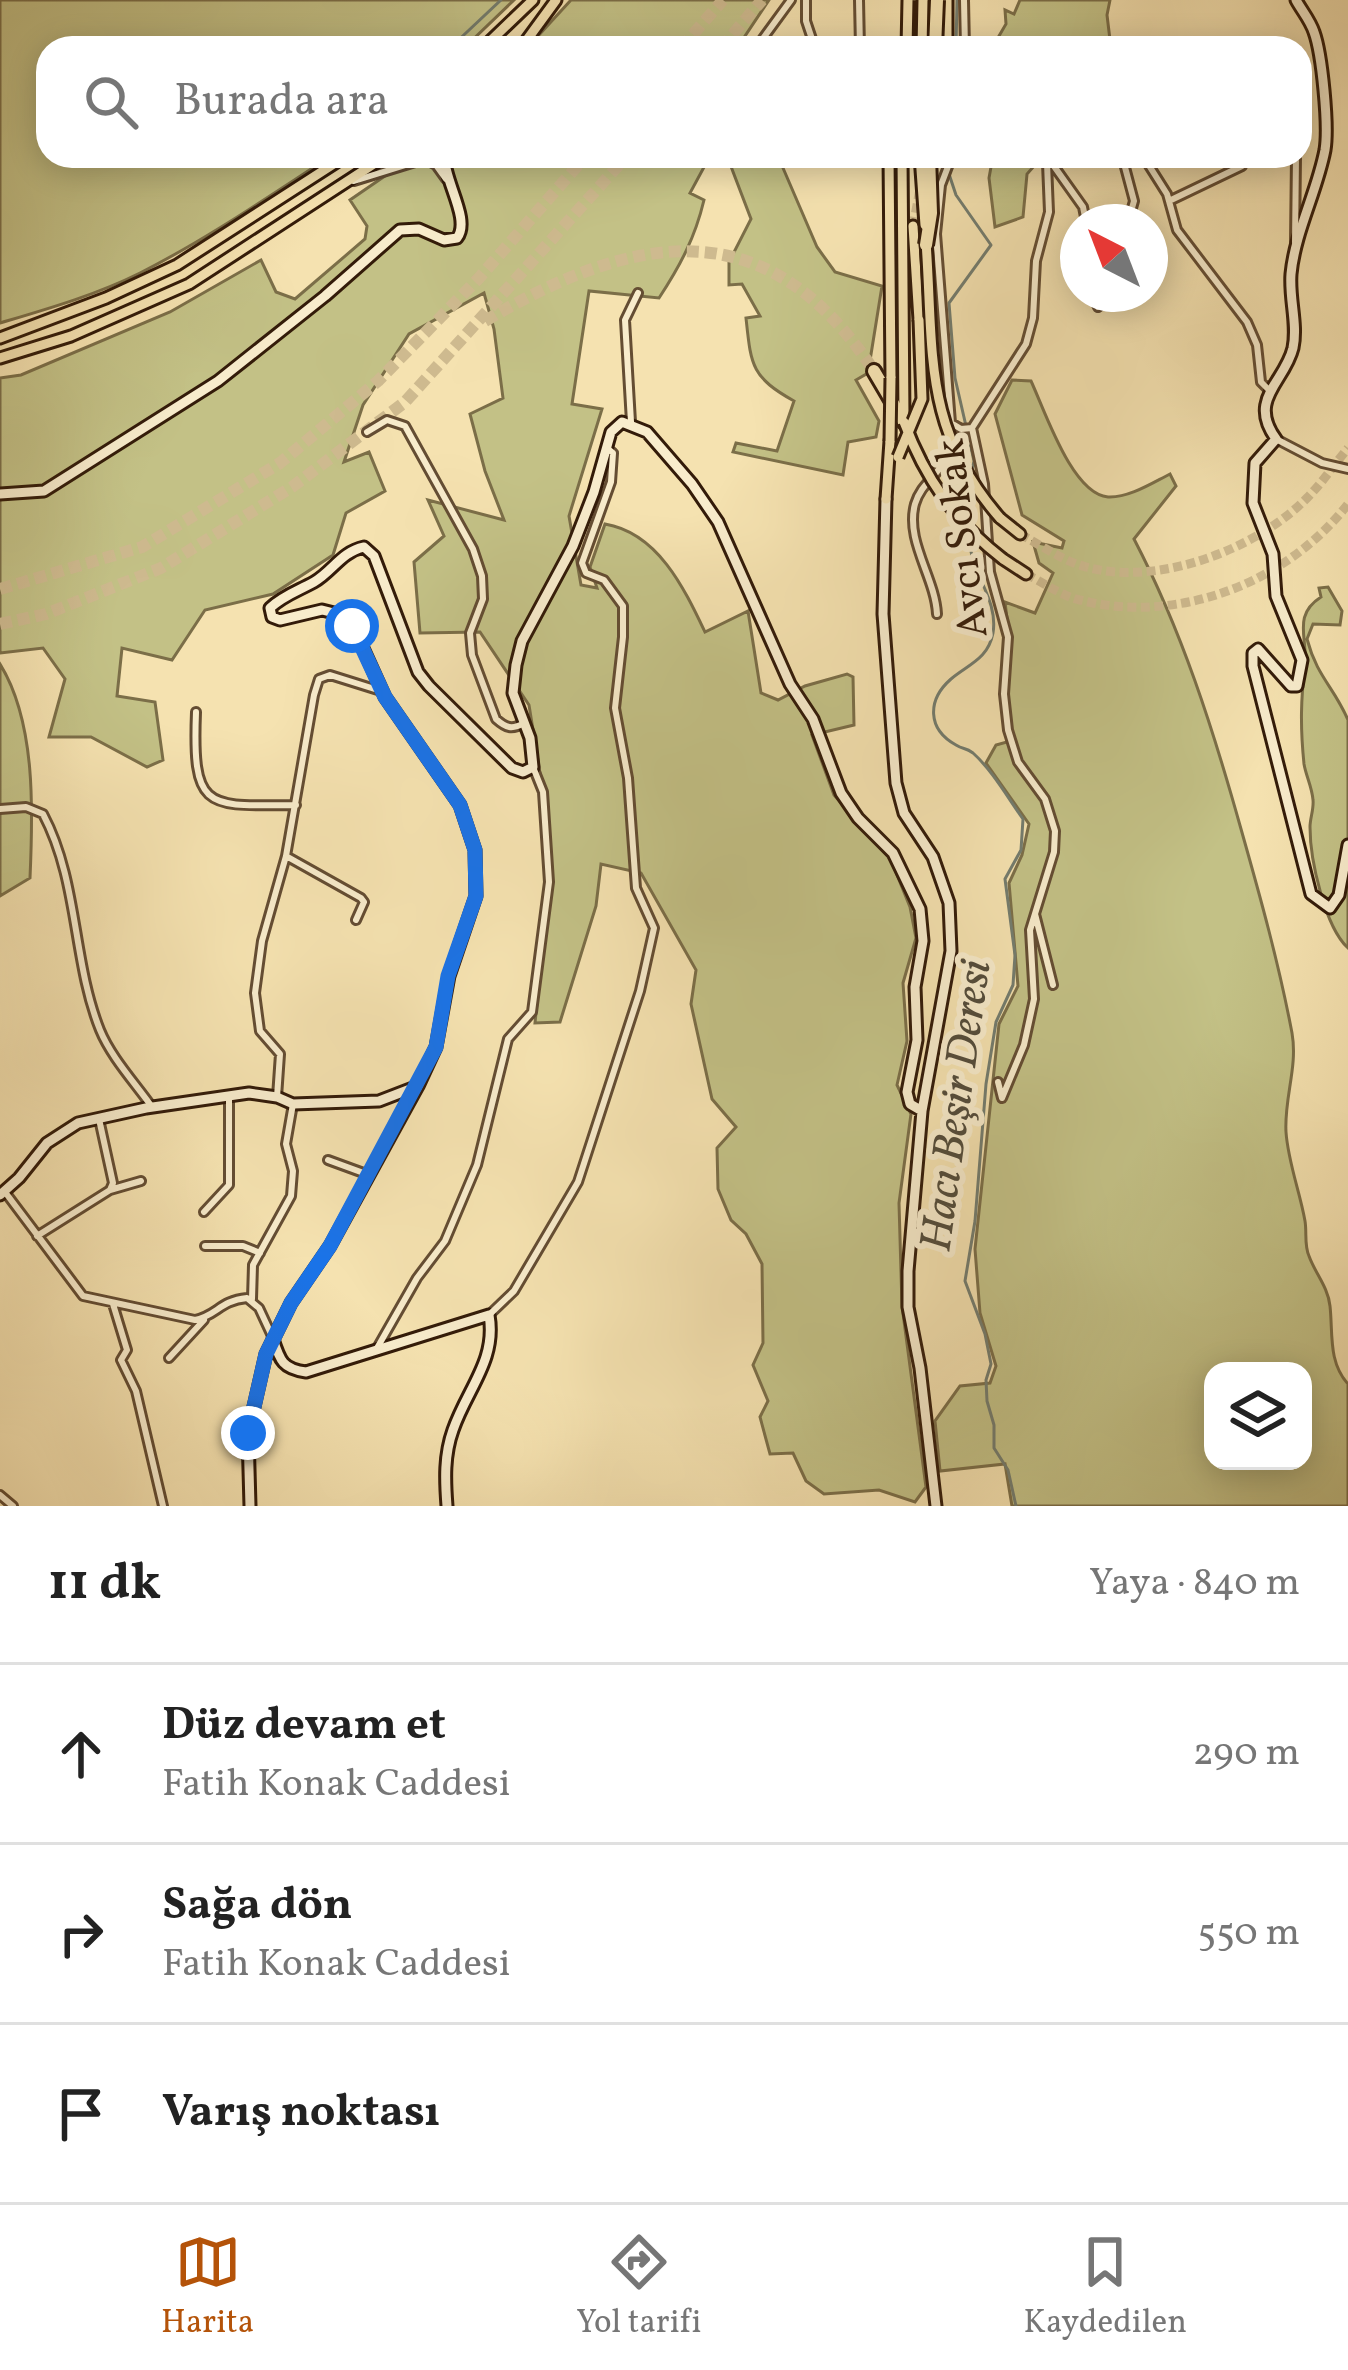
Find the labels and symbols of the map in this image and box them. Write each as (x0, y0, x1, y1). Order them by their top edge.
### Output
north arrow (1060, 204, 1168, 312)
street label: Avcı Sokak (922, 435, 1005, 641)
route start (325, 599, 379, 653)
water label: Hacı Beşir Deresi (906, 955, 1010, 1256)
route end (221, 1406, 275, 1460)

